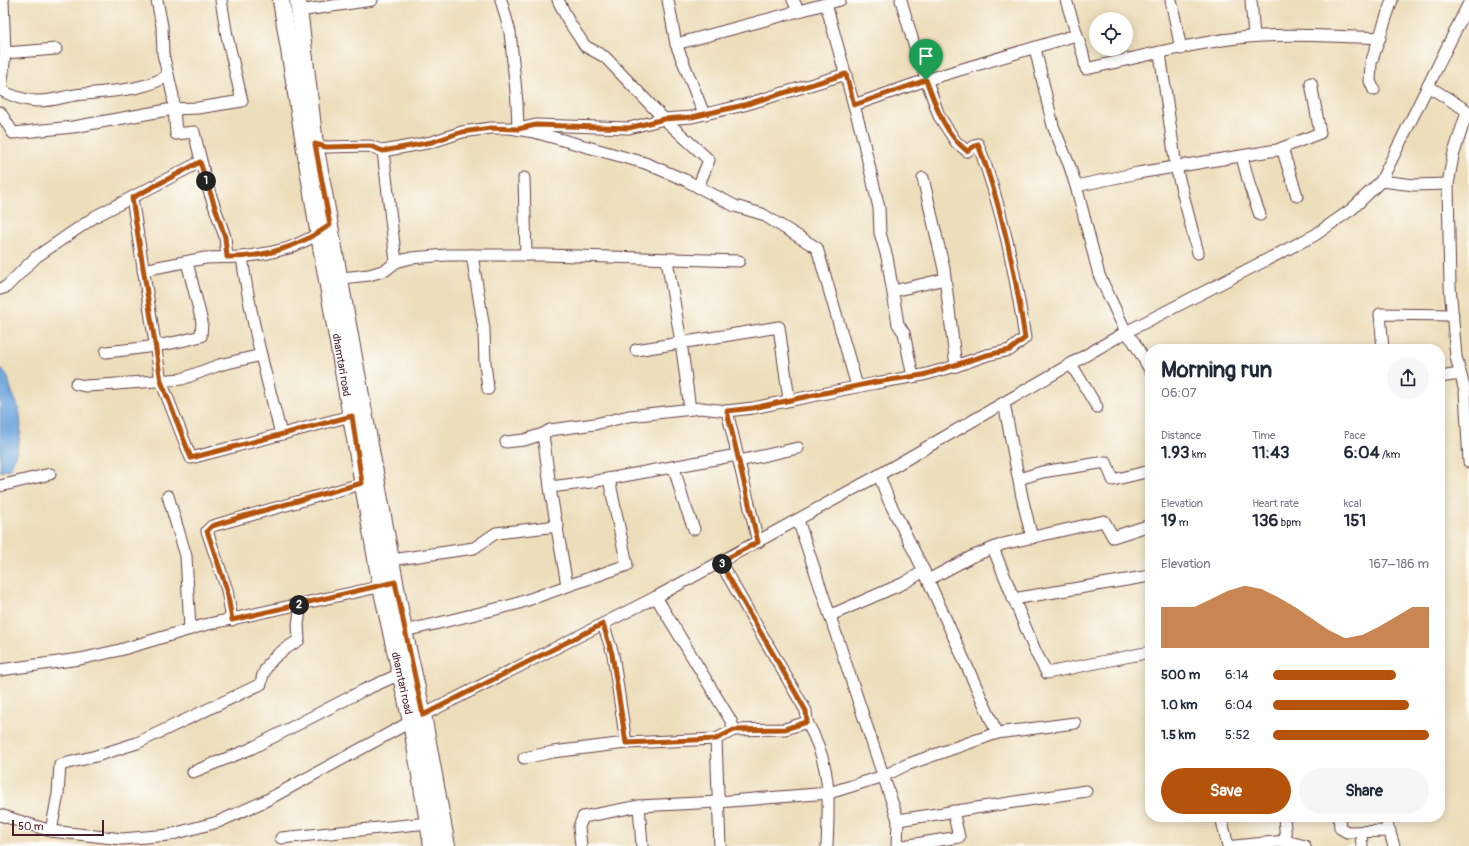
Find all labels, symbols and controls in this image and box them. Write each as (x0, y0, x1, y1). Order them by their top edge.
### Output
map controls (1089, 12, 1133, 56)
button: locate (1089, 12, 1133, 56)
pin (909, 39, 943, 80)
icon: arrive (915, 45, 937, 67)
pin: 1 (196, 171, 216, 191)
text: 1 (204, 174, 208, 187)
street label: dhamtari road (330, 333, 354, 397)
text: Morning run (1161, 356, 1272, 384)
button: share (1387, 357, 1429, 399)
text: 06:07 (1161, 385, 1197, 401)
text: Distance (1161, 429, 1201, 442)
text: Time (1252, 429, 1275, 442)
text: Pace (1344, 429, 1365, 442)
text: 1.93 (1161, 442, 1190, 463)
text: 11:43 (1252, 442, 1290, 463)
text: 6:04 (1344, 442, 1380, 463)
text: km (1190, 448, 1206, 461)
text: /km (1380, 448, 1400, 461)
text: Elevation (1161, 497, 1203, 510)
text: Heart rate (1252, 497, 1299, 510)
text: kcal (1344, 497, 1362, 510)
text: 19 (1161, 510, 1176, 531)
text: 136 (1252, 510, 1278, 531)
text: 151 (1344, 510, 1366, 531)
text: m (1176, 516, 1189, 529)
text: bpm (1278, 516, 1301, 529)
pin: 3 (712, 554, 732, 574)
text: Elevation (1161, 556, 1211, 572)
text: 167–186 m (1368, 556, 1429, 572)
text: 3 (719, 557, 725, 570)
pin: 2 (289, 595, 309, 615)
text: 2 (296, 598, 302, 611)
street label: dhamtari road (389, 651, 416, 716)
text: 500 m (1161, 667, 1200, 683)
text: 6:14 (1225, 667, 1249, 683)
text: 1.0 km (1161, 697, 1198, 713)
text: 6:04 (1225, 697, 1252, 713)
text: 1.5 km (1161, 727, 1196, 743)
text: 5:52 (1225, 727, 1250, 743)
button: Save (1161, 768, 1291, 814)
button: Share (1299, 768, 1429, 814)
scale bar (12, 818, 104, 837)
text: 50 m (18, 820, 44, 833)

